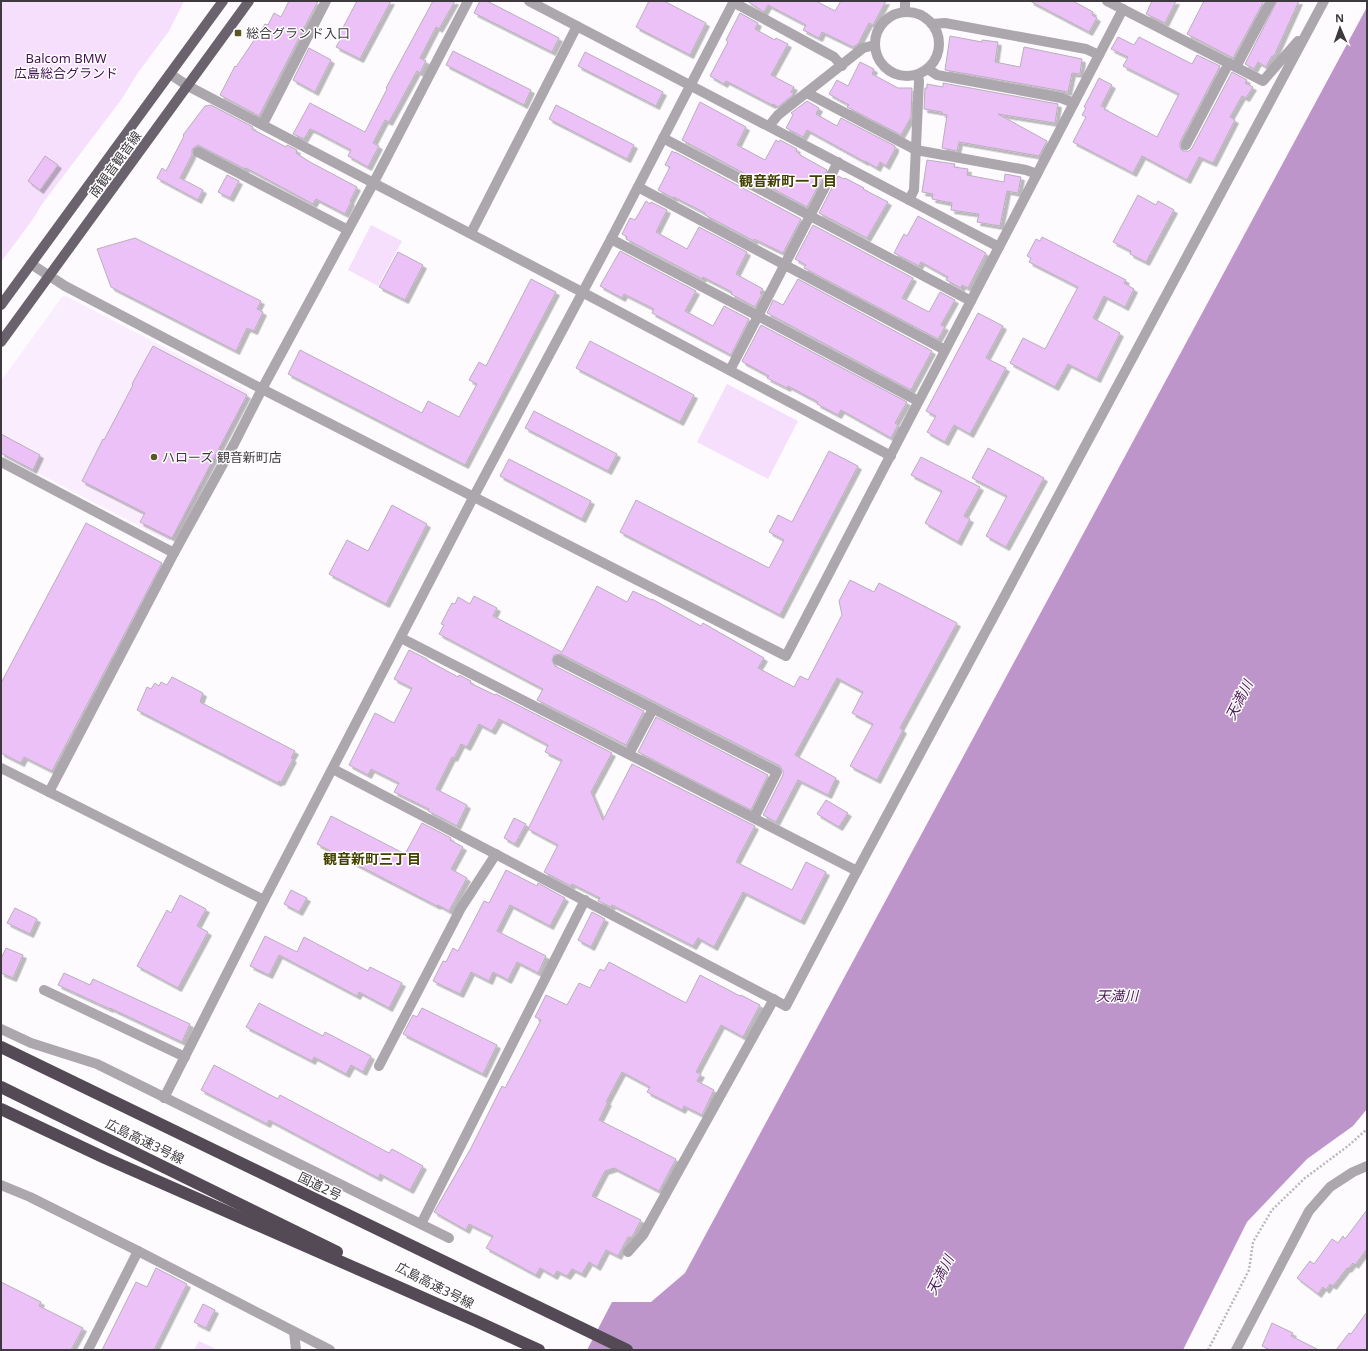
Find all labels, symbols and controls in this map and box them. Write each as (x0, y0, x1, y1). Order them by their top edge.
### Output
north arrow (1320, 8, 1360, 48)
text: N (1335, 10, 1344, 25)
place label: 総合グランド入口 (246, 24, 350, 42)
marker: 総合グランド入口 (233, 28, 243, 38)
park label: Balcom BMW 広島総合グランド (14, 49, 118, 82)
street label: 南観音観音線 (85, 127, 145, 201)
district label: 観音新町一丁目 (739, 171, 837, 190)
place label: ハローズ 観音新町店 (162, 448, 282, 466)
marker: ハローズ 観音新町店 (149, 452, 159, 462)
water label: 天満川 (1221, 675, 1257, 723)
district label: 観音新町三丁目 (323, 849, 421, 868)
water label: 天満川 (1096, 986, 1140, 1005)
street label: 広島高速3号線 (103, 1114, 187, 1168)
street label: 国道2号 (295, 1168, 345, 1204)
water label: 天満川 (922, 1250, 958, 1298)
street label: 広島高速3号線 (393, 1258, 477, 1312)

